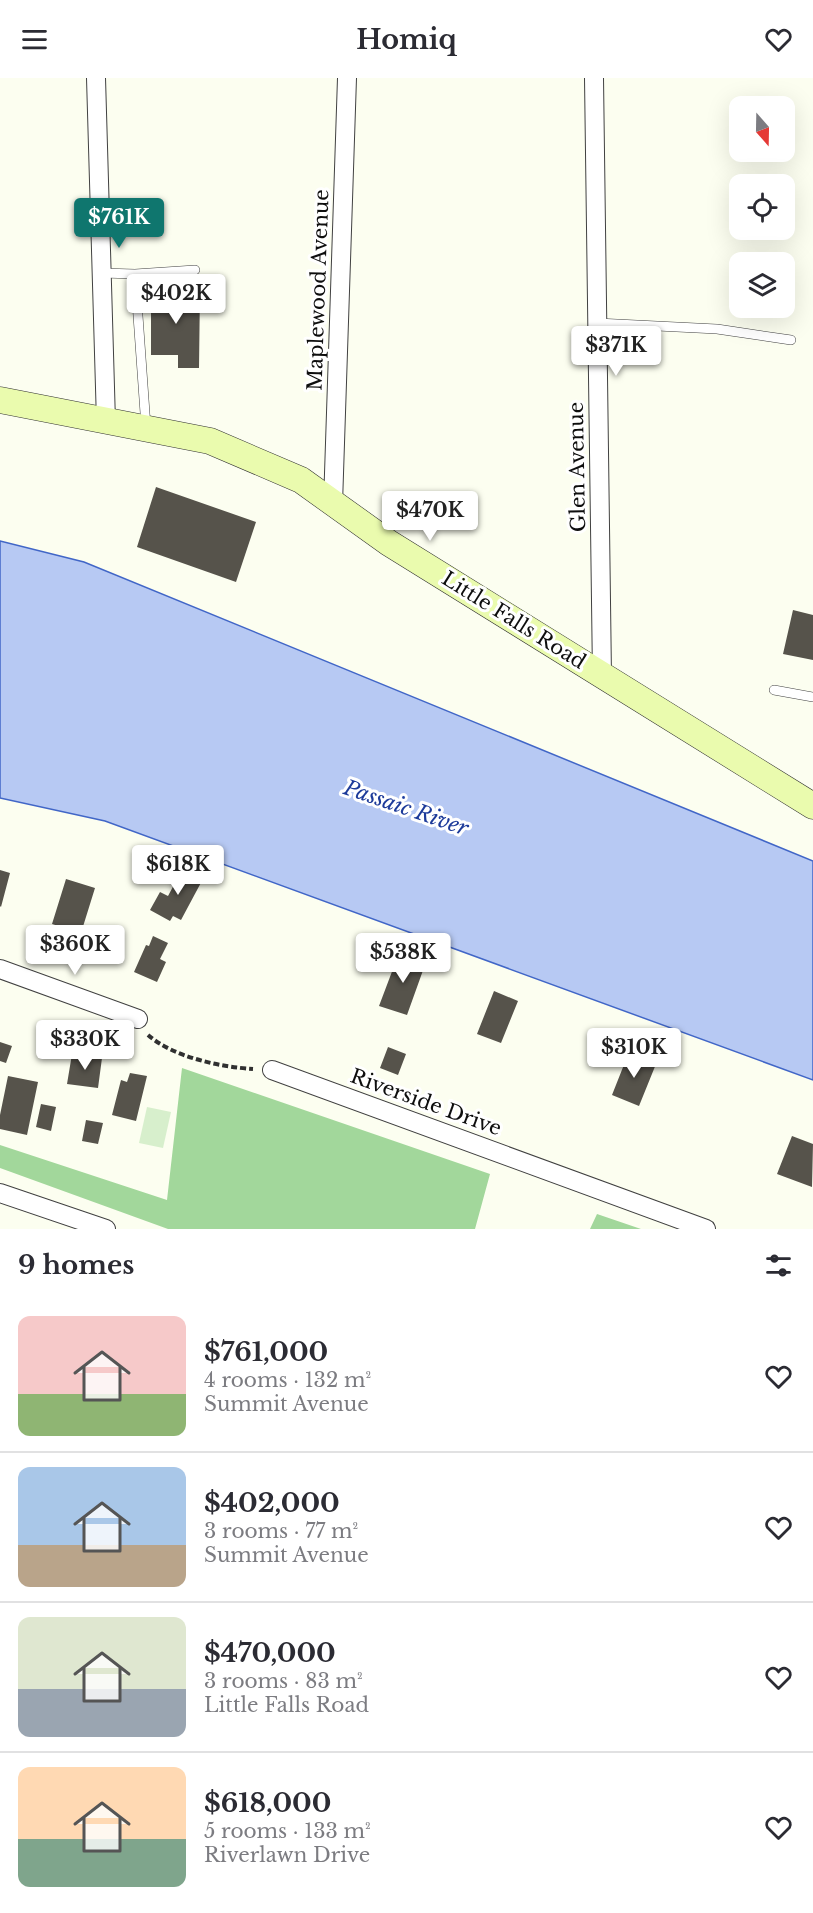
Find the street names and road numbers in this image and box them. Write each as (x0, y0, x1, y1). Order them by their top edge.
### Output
street label: Maplewood Avenue (302, 189, 334, 391)
street label: Glen Avenue (564, 402, 590, 532)
street label: Little Falls Road (438, 566, 590, 674)
street label: Riverside Drive (347, 1064, 505, 1140)

